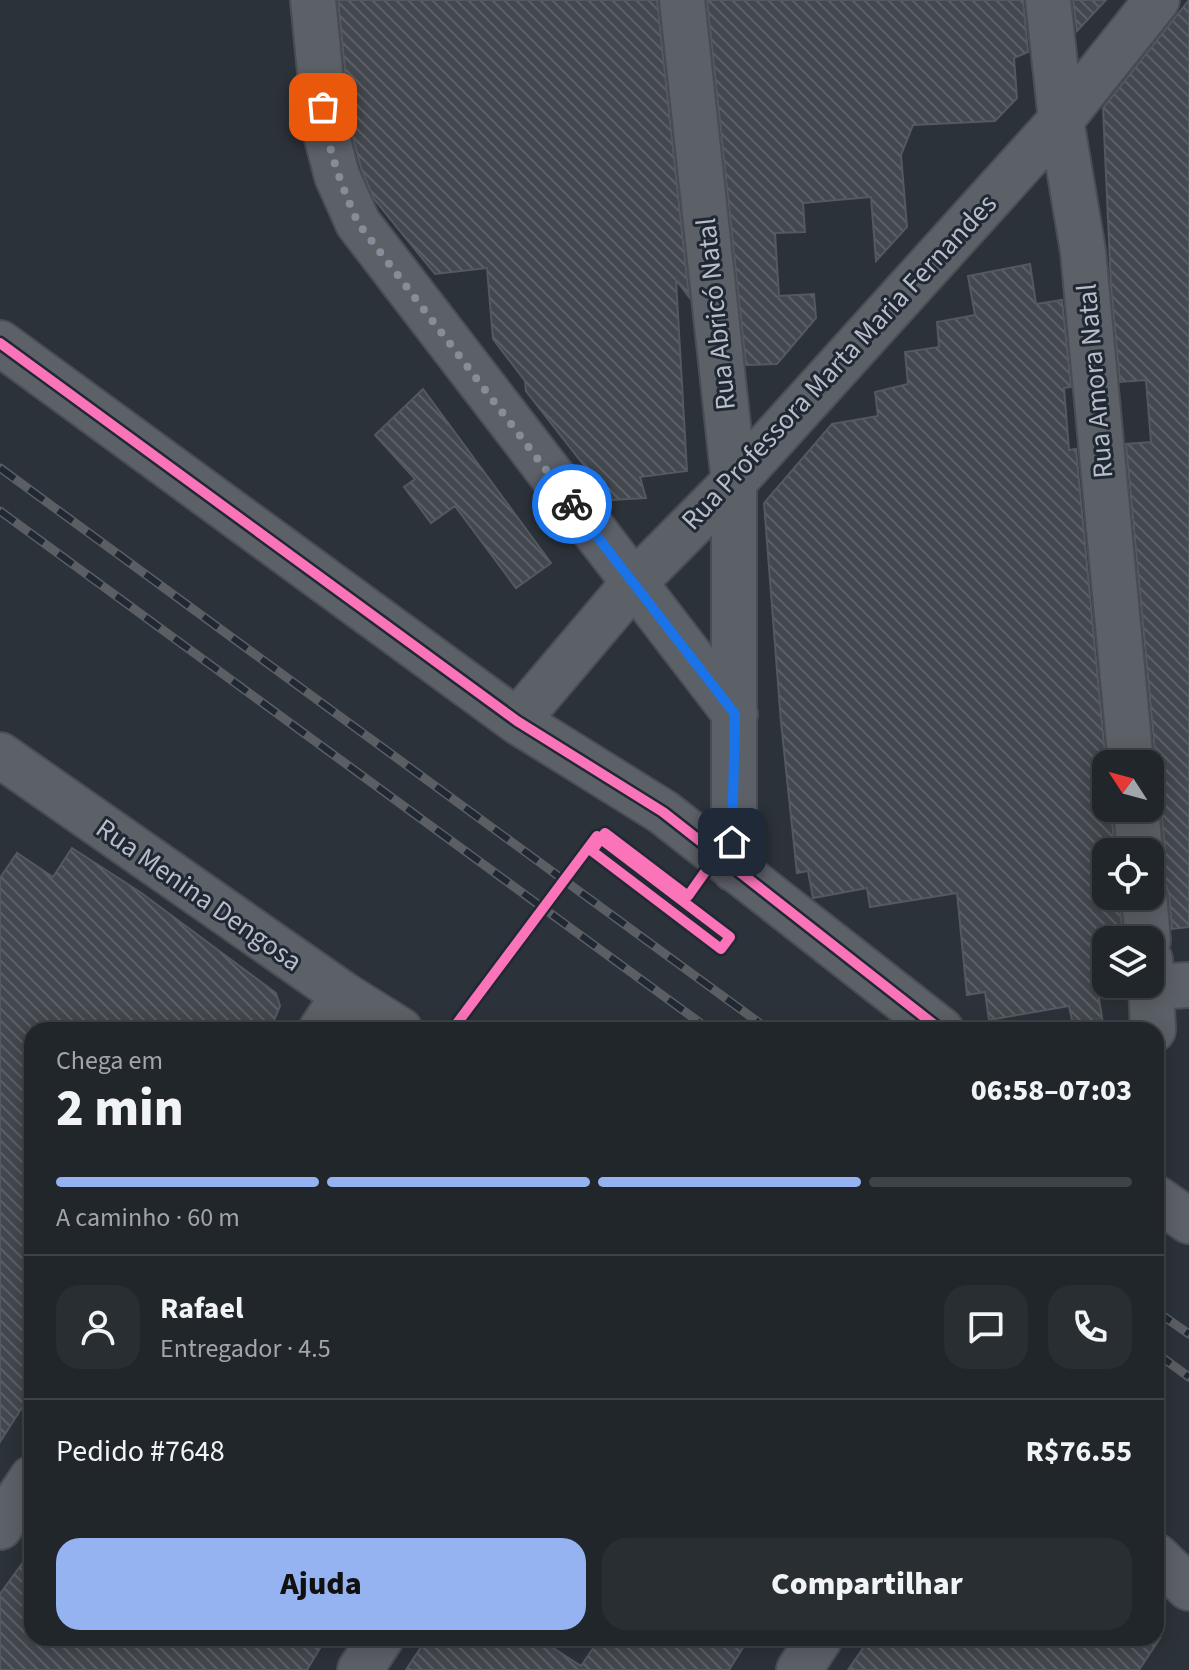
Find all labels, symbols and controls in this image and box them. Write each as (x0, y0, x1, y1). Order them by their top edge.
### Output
pin (289, 73, 357, 141)
icon: bag (301, 85, 345, 129)
street label: Rua Professora Marta Maria Fernandes (672, 185, 1006, 539)
street label: Rua Abricó Natal (686, 216, 746, 412)
street label: Rua Amora Natal (1067, 282, 1123, 480)
courier (532, 464, 612, 544)
icon: bike (550, 482, 594, 526)
north arrow (1092, 750, 1164, 822)
map controls (1092, 750, 1164, 998)
pin (698, 808, 766, 876)
street label: Rua Menina Dengosa (88, 809, 310, 981)
icon: home (710, 820, 754, 864)
button: locate (1092, 838, 1164, 910)
button: layers (1092, 926, 1164, 998)
text: Chega em (56, 1042, 163, 1079)
text: 06:58–07:03 (971, 1069, 1132, 1112)
text: 2 min (56, 1072, 184, 1146)
text: A caminho · 60 m (56, 1199, 240, 1236)
button: person (56, 1285, 140, 1369)
button: chat (944, 1285, 1028, 1369)
button: phone (1048, 1285, 1132, 1369)
text: Rafael (160, 1287, 244, 1330)
text: Entregador · 4.5 (160, 1330, 331, 1367)
text: Pedido #7648 (56, 1430, 225, 1473)
text: R$76.55 (1025, 1430, 1132, 1473)
button: Ajuda (56, 1538, 586, 1630)
button: Compartilhar (602, 1538, 1132, 1630)

